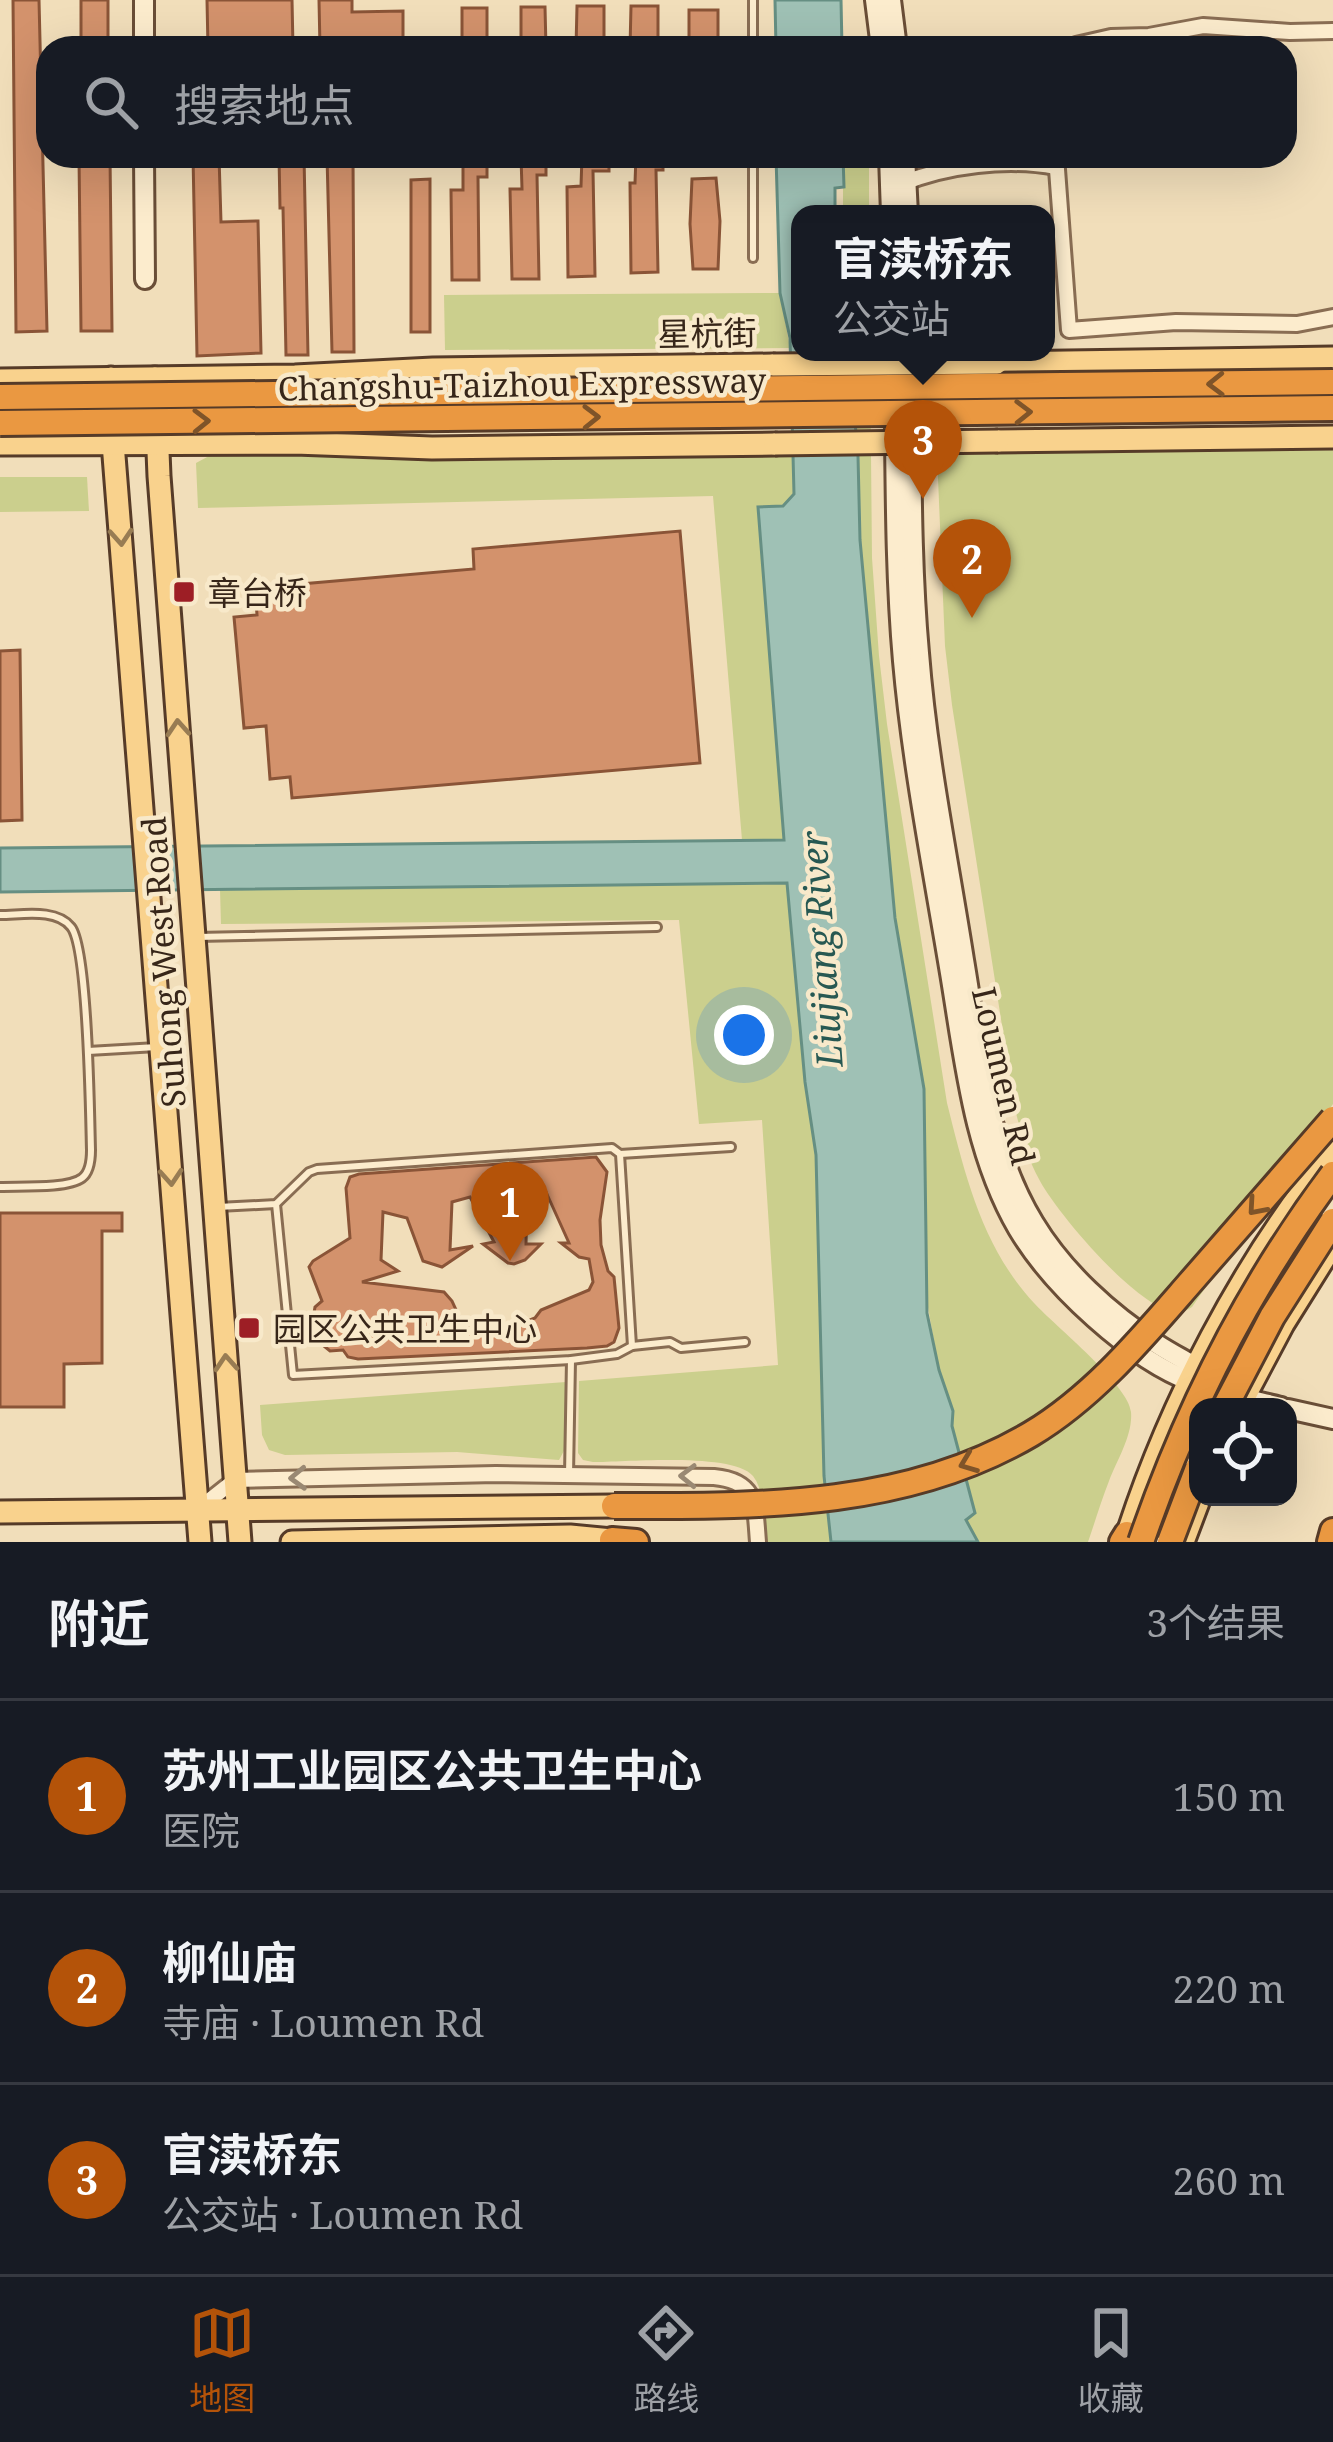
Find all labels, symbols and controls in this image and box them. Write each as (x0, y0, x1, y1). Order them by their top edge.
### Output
search box (36, 36, 1297, 168)
icon: search (78, 69, 144, 135)
text: 搜索地点 (174, 74, 354, 135)
popup (791, 205, 1055, 361)
text: 官渎桥东 (833, 227, 1013, 288)
text: 公交站 (833, 291, 950, 344)
street label: 星杭街 (657, 310, 757, 356)
street label: Changshu-Taizhou Expressway (277, 357, 767, 411)
one-way arrow (1206, 371, 1224, 397)
one-way arrow (1014, 399, 1033, 425)
pin: 3 (884, 400, 962, 499)
one-way arrow (582, 404, 601, 430)
one-way arrow (193, 408, 211, 434)
pin: 2 (933, 519, 1011, 618)
one-way arrow (107, 528, 133, 547)
place label: 章台桥 (208, 570, 307, 615)
marker: 章台桥 (171, 579, 197, 605)
one-way arrow (166, 718, 192, 737)
street label: Suhong West Road (130, 815, 196, 1109)
water label: Liujiang River (788, 828, 854, 1070)
street label: Loumen Rd (962, 983, 1046, 1169)
your location (714, 1005, 774, 1065)
pin: 1 (471, 1162, 549, 1261)
one-way arrow (158, 1168, 184, 1187)
one-way arrow (1249, 1194, 1270, 1215)
place label: 园区公共卫生中心 (273, 1306, 537, 1351)
marker: 园区公共卫生中心 (236, 1315, 262, 1341)
one-way arrow (213, 1353, 239, 1372)
map controls (1189, 1398, 1297, 1506)
button: locate (1189, 1398, 1297, 1506)
one-way arrow (958, 1449, 979, 1473)
one-way arrow (678, 1463, 696, 1489)
one-way arrow (288, 1464, 307, 1490)
text: 附近 (48, 1587, 150, 1657)
text: 3个结果 (1146, 1595, 1285, 1648)
text: 苏州工业园区公共卫生中心 (162, 1739, 702, 1800)
text: 1 (76, 1769, 98, 1822)
text: 150 m (1173, 1769, 1285, 1822)
text: 医院 (162, 1803, 240, 1856)
text: 柳仙庙 (162, 1931, 297, 1992)
text: 2 (76, 1961, 98, 2014)
text: 220 m (1173, 1961, 1285, 2014)
text: 寺庙 · Loumen Rd (162, 1995, 484, 2048)
text: 官渎桥东 (162, 2123, 342, 2184)
text: 3 (76, 2153, 98, 2206)
text: 260 m (1173, 2153, 1285, 2206)
text: 公交站 · Loumen Rd (162, 2187, 523, 2240)
tab: 地图 (189, 2300, 255, 2420)
tab: 路线 (633, 2300, 699, 2420)
tab: 收藏 (1078, 2300, 1144, 2420)

